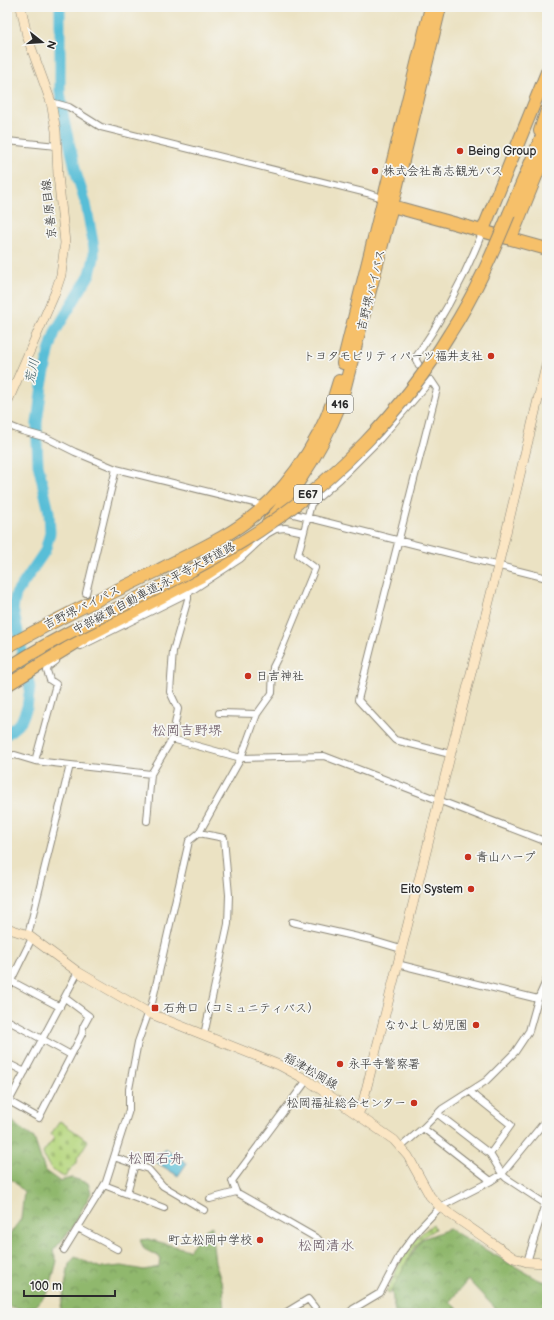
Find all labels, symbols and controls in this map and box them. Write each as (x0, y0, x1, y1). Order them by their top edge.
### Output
north arrow (22, 22, 62, 62)
text: N (44, 39, 59, 51)
place label: Being Group (468, 144, 537, 159)
marker: Being Group (455, 146, 465, 156)
place label: 株式会社高志観光バス (383, 164, 503, 179)
marker: 株式会社高志観光バス (370, 166, 380, 176)
street label: 京善原目線 (39, 178, 60, 240)
street label: 吉野堺バイパス (354, 248, 389, 333)
place label: トヨタモビリティパーツ福井支社 (303, 349, 483, 364)
marker: トヨタモビリティパーツ福井支社 (486, 351, 496, 361)
water label: 荒川 (21, 357, 43, 386)
road number: 416 (327, 395, 353, 413)
road number: E67 (294, 485, 322, 503)
street label: 中部縦貫自動車道;永平寺大野道路 (70, 539, 238, 638)
street label: 吉野堺バイパス (41, 582, 123, 633)
place label: 日吉神社 (256, 669, 304, 684)
marker: 日吉神社 (243, 671, 253, 681)
district label: 松岡吉野堺 (152, 722, 222, 739)
place label: 青山ハープ (476, 850, 536, 865)
marker: 青山ハープ (463, 852, 473, 862)
place label: Eito System (400, 882, 463, 897)
marker: Eito System (466, 884, 476, 894)
place label: 石舟口（コミュニティバス） (163, 1001, 319, 1016)
marker: 石舟口（コミュニティバス） (150, 1003, 160, 1013)
place label: なかよし幼児園 (384, 1018, 468, 1033)
marker: なかよし幼児園 (471, 1020, 481, 1030)
street label: 稲津松岡線 (281, 1050, 340, 1093)
place label: 永平寺警察署 (348, 1057, 420, 1072)
marker: 永平寺警察署 (335, 1059, 345, 1069)
place label: 松岡福祉総合センター (286, 1096, 406, 1111)
marker: 松岡福祉総合センター (409, 1098, 419, 1108)
district label: 松岡石舟 (128, 1150, 184, 1167)
place label: 町立松岡中学校 (168, 1233, 252, 1248)
marker: 町立松岡中学校 (255, 1235, 265, 1245)
district label: 松岡清水 (298, 1237, 354, 1254)
scale bar (24, 1272, 115, 1298)
text: 100 m (30, 1279, 62, 1294)

